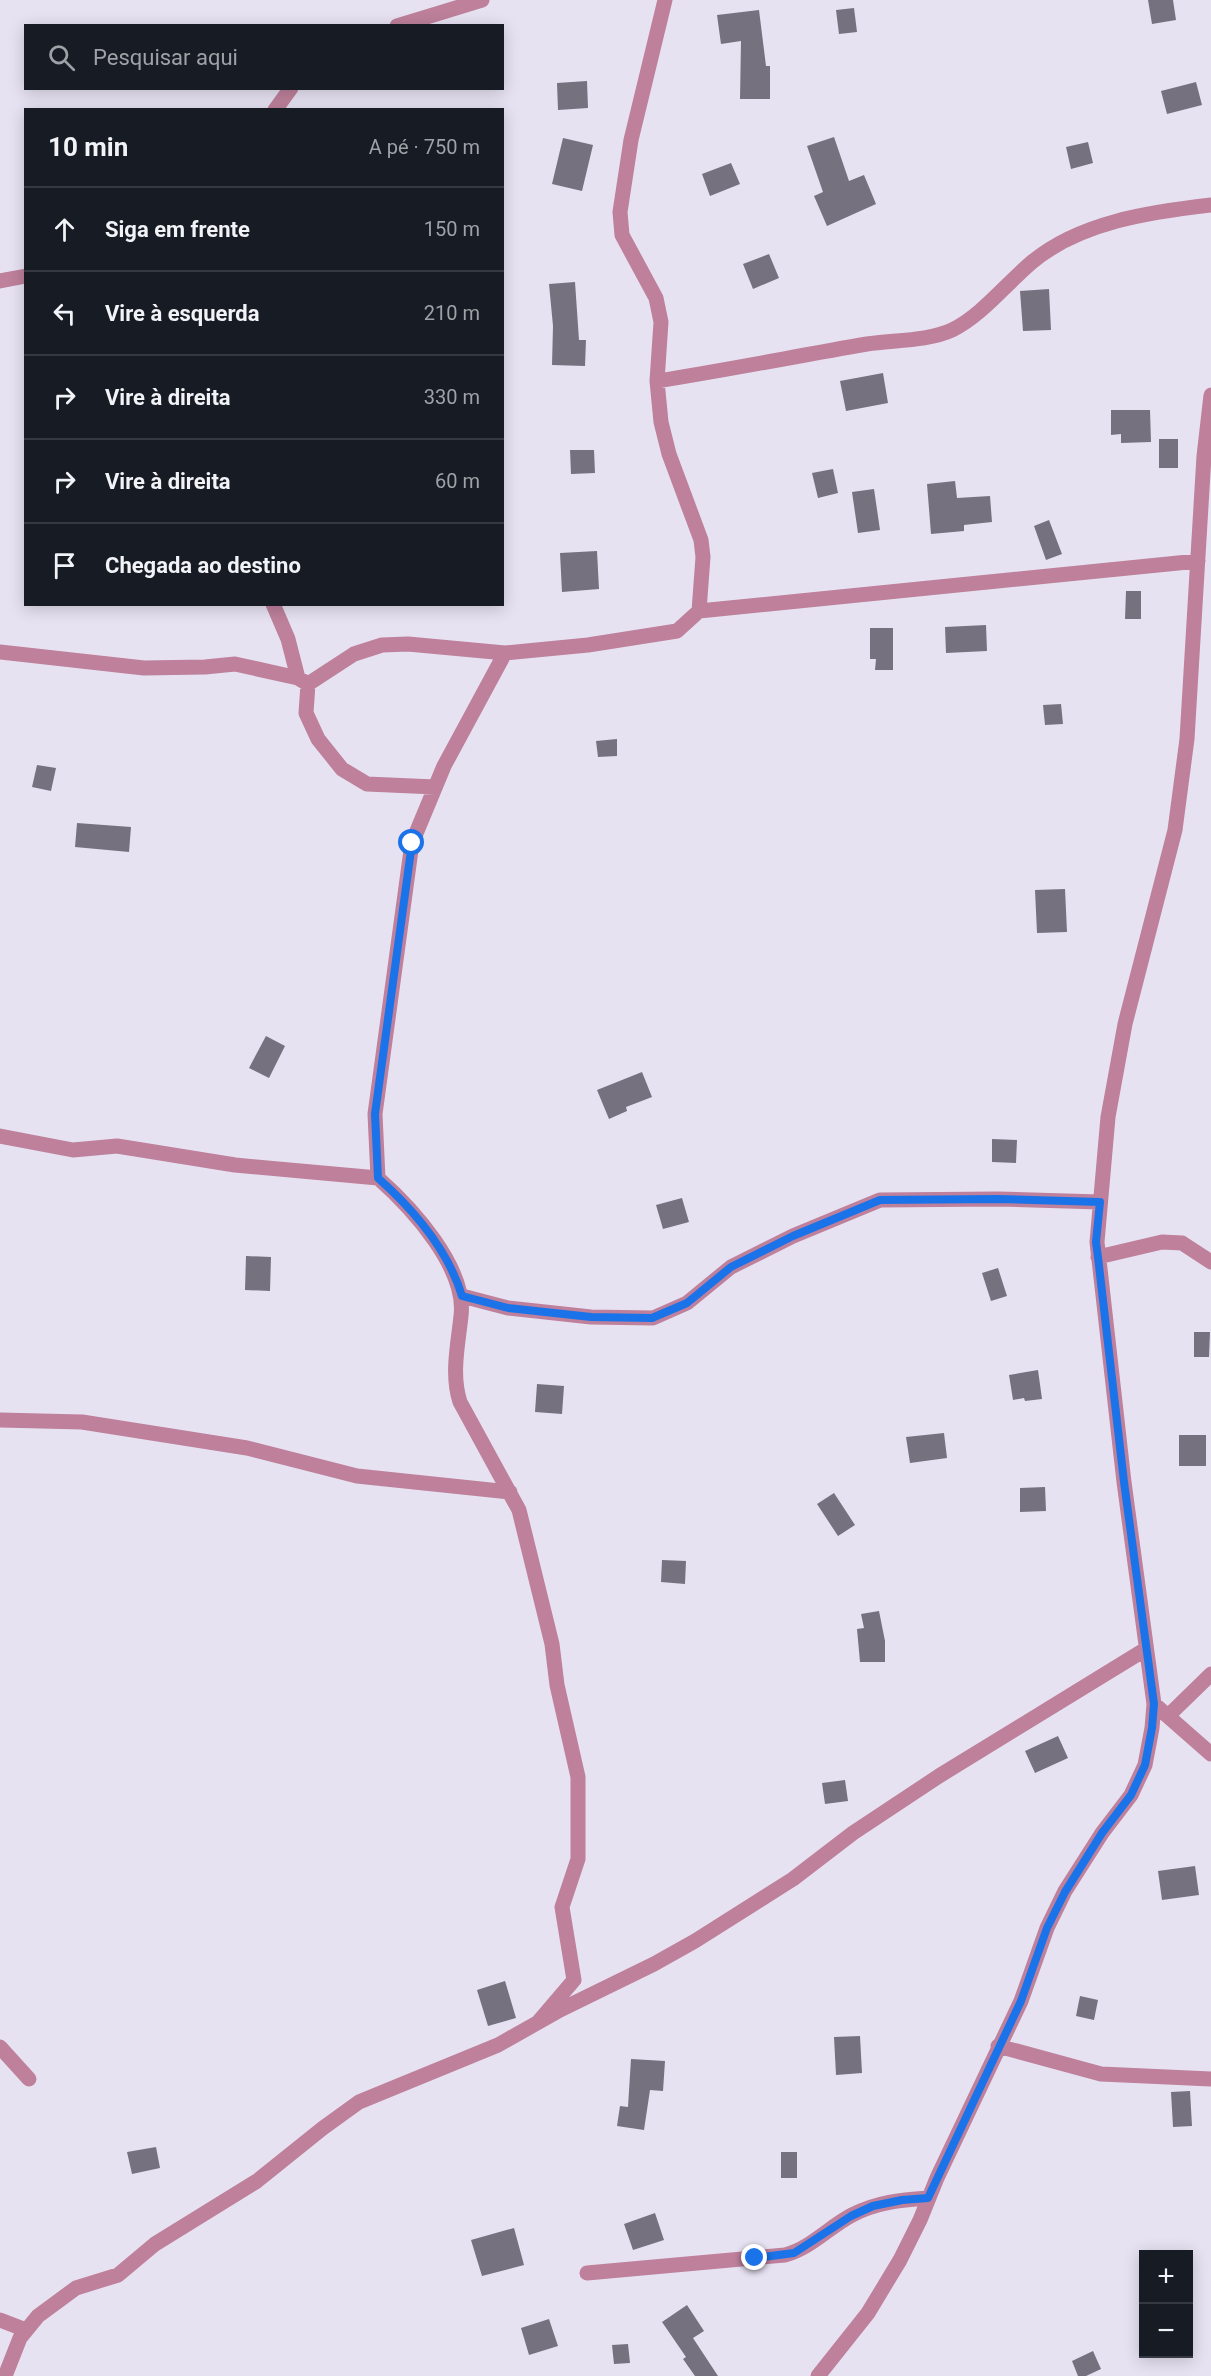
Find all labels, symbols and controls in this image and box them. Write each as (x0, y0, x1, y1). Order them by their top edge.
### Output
search box (24, 24, 504, 90)
icon: search (45, 41, 78, 74)
text: Pesquisar aqui (93, 45, 238, 70)
text: 10 min (48, 132, 128, 162)
text: A pé · 750 m (369, 135, 480, 159)
icon: ahead (48, 213, 81, 246)
text: Siga em frente (105, 217, 250, 242)
text: 150 m (424, 217, 480, 241)
icon: left (48, 297, 81, 330)
text: Vire à esquerda (105, 301, 259, 326)
text: 210 m (424, 301, 480, 325)
icon: right (48, 381, 81, 414)
text: Vire à direita (105, 385, 231, 410)
text: 330 m (424, 385, 480, 409)
icon: right (48, 465, 81, 498)
text: Vire à direita (105, 469, 231, 494)
text: 60 m (435, 469, 480, 493)
icon: arrive (48, 549, 81, 582)
text: Chegada ao destino (105, 553, 301, 578)
route start (398, 829, 424, 855)
route end (741, 2244, 767, 2270)
map controls (1139, 2250, 1193, 2358)
button: + (1139, 2250, 1193, 2304)
button: − (1139, 2304, 1193, 2358)

